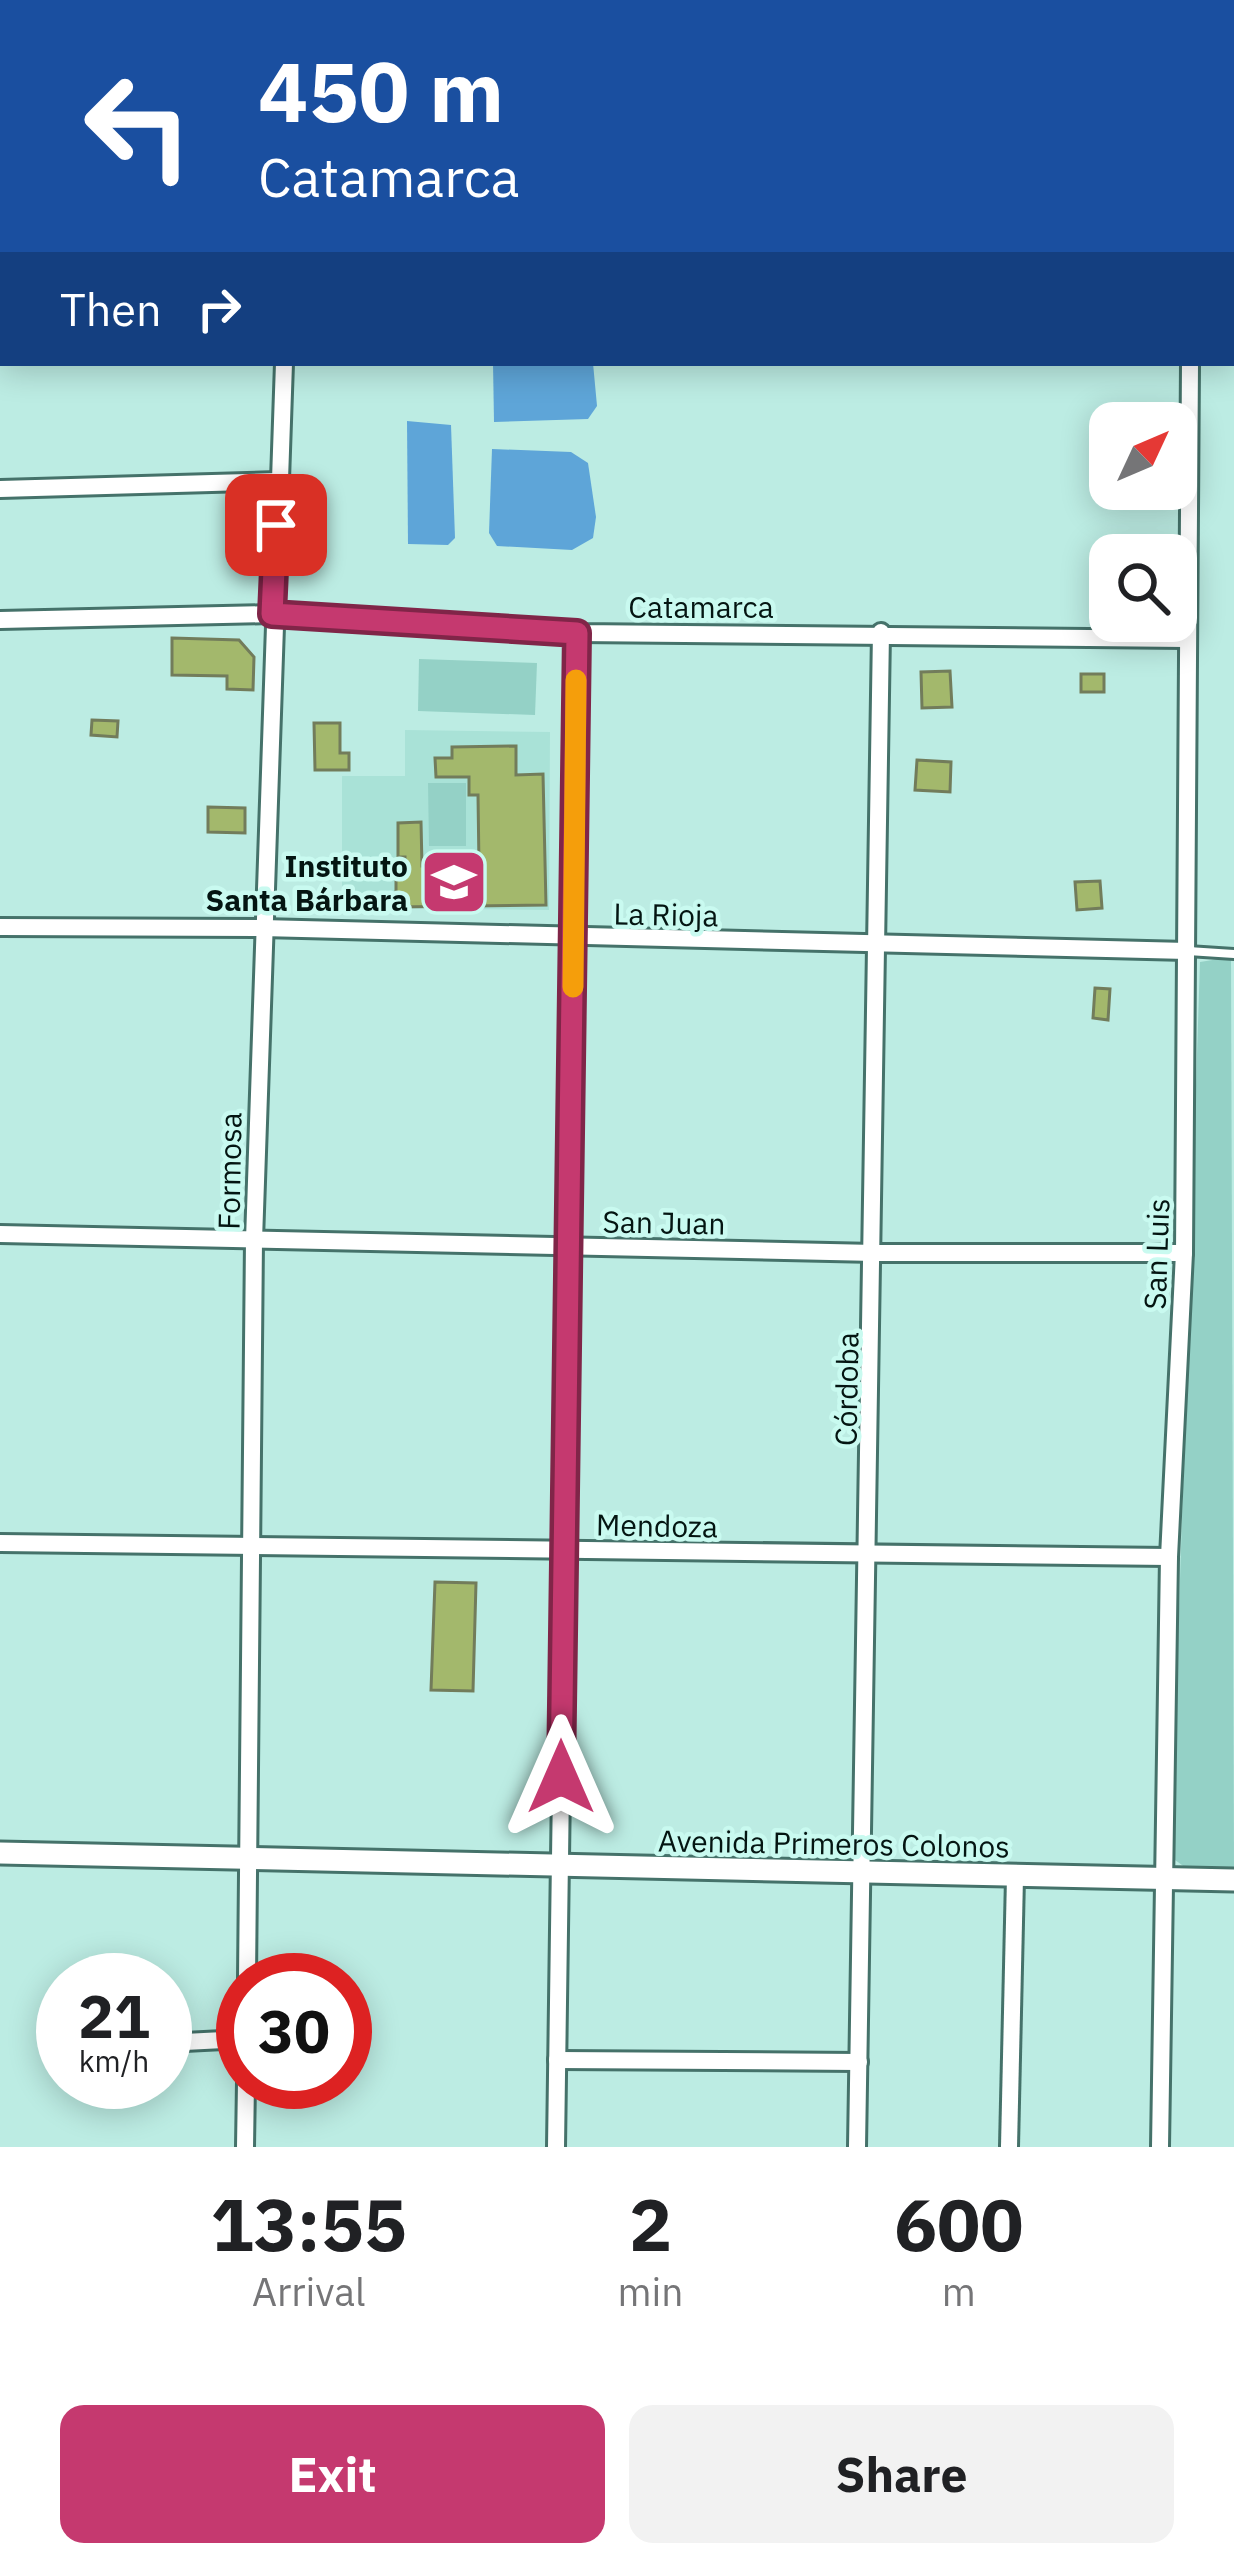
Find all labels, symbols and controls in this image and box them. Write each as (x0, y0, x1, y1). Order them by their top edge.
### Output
text: 450 m (258, 36, 504, 145)
icon: left (60, 48, 216, 204)
text: Catamarca (258, 142, 520, 212)
icon: right (186, 276, 252, 342)
text: Then (60, 280, 162, 338)
north arrow (1089, 402, 1197, 510)
map controls (1089, 402, 1197, 642)
pin (225, 474, 327, 576)
icon: arrive (243, 492, 309, 558)
button: search (1089, 534, 1197, 642)
street label: Catamarca (628, 587, 774, 626)
place label: Instituto Santa Bárbara (205, 846, 408, 919)
school or university icon: Instituto Santa Bárbara (419, 847, 489, 917)
street label: La Rioja (613, 894, 719, 934)
street label: Formosa (208, 1112, 250, 1230)
street label: San Luis (1135, 1198, 1177, 1310)
street label: San Juan (602, 1201, 726, 1243)
street label: Córdoba (826, 1332, 866, 1446)
street label: Mendoza (596, 1504, 718, 1546)
position arrow (498, 1714, 624, 1840)
street label: Avenida Primeros Colonos (658, 1820, 1010, 1866)
speed limit sign: 30 (216, 1953, 372, 2109)
text: 21 (78, 1976, 150, 2055)
text: km/h (79, 2041, 149, 2080)
text: 13:55 (210, 2177, 407, 2271)
text: 2 (629, 2177, 672, 2271)
text: 600 (894, 2177, 1024, 2271)
text: Arrival (252, 2266, 366, 2317)
text: min (618, 2266, 683, 2317)
text: m (942, 2266, 976, 2317)
button: Exit (60, 2405, 605, 2543)
button: Share (629, 2405, 1174, 2543)

